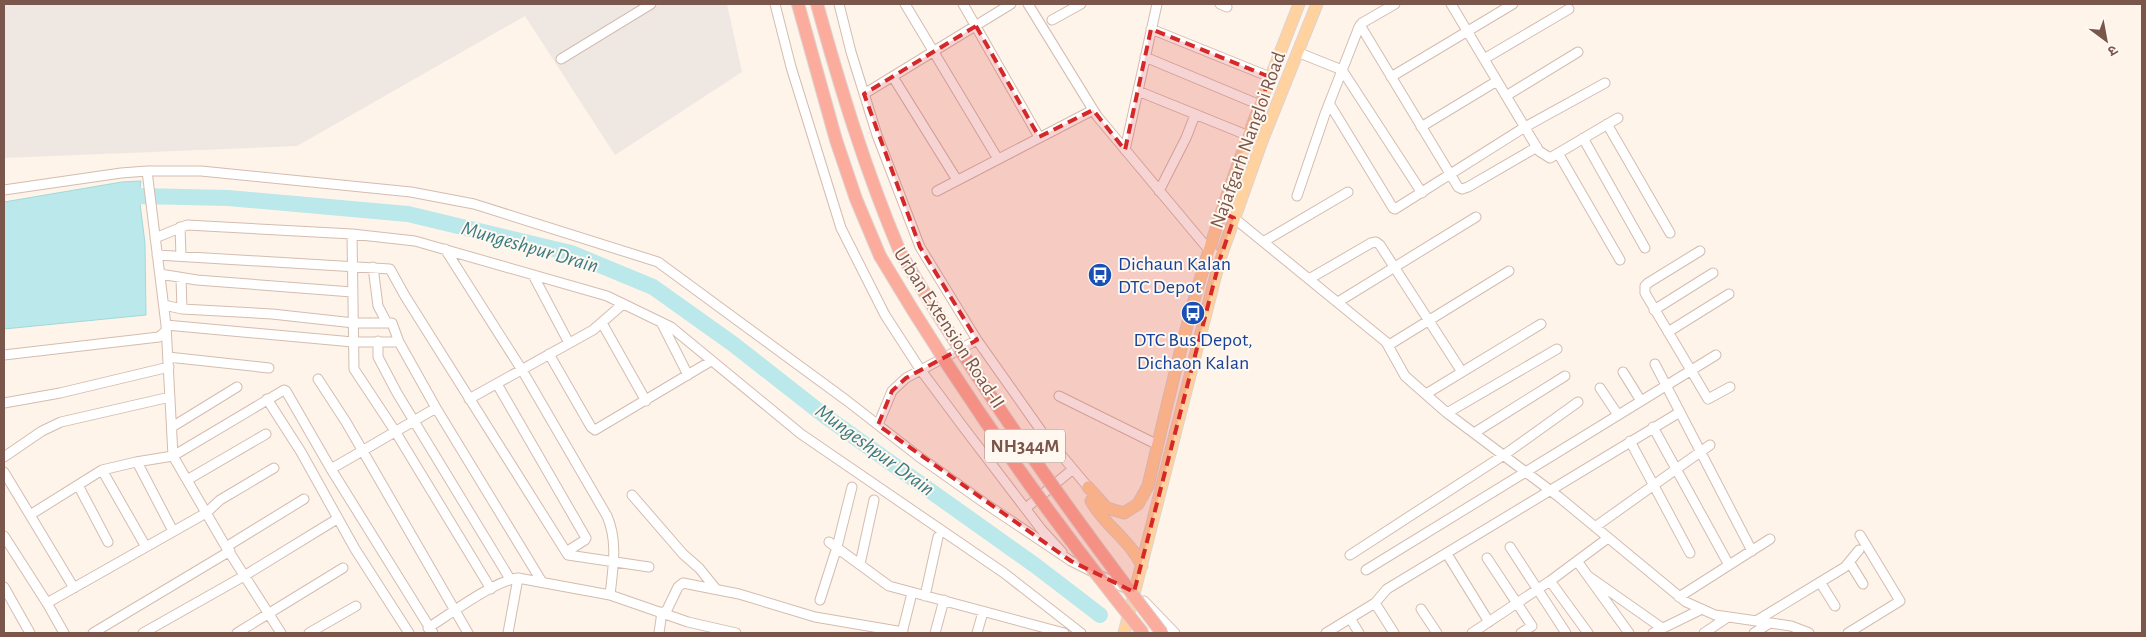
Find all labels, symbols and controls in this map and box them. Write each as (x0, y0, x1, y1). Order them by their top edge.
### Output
north arrow (2081, 15, 2131, 65)
text: उ (2104, 42, 2120, 59)
street label: Najafgarh Nangloi Road (1207, 49, 1289, 231)
water label: Mungeshpur Drain (459, 217, 601, 278)
street label: Urban Extension Road-II (890, 244, 1008, 412)
place label: Dichaun Kalan DTC Depot (1118, 254, 1231, 297)
bus stop icon: Dichaun Kalan DTC Depot (1087, 262, 1113, 288)
bus stop icon: DTC Bus Depot, Dichaon Kalan (1180, 300, 1206, 326)
place label: DTC Bus Depot, Dichaon Kalan (1134, 330, 1252, 373)
water label: Mungeshpur Drain (811, 400, 938, 501)
road number: NH344M (985, 430, 1065, 462)

